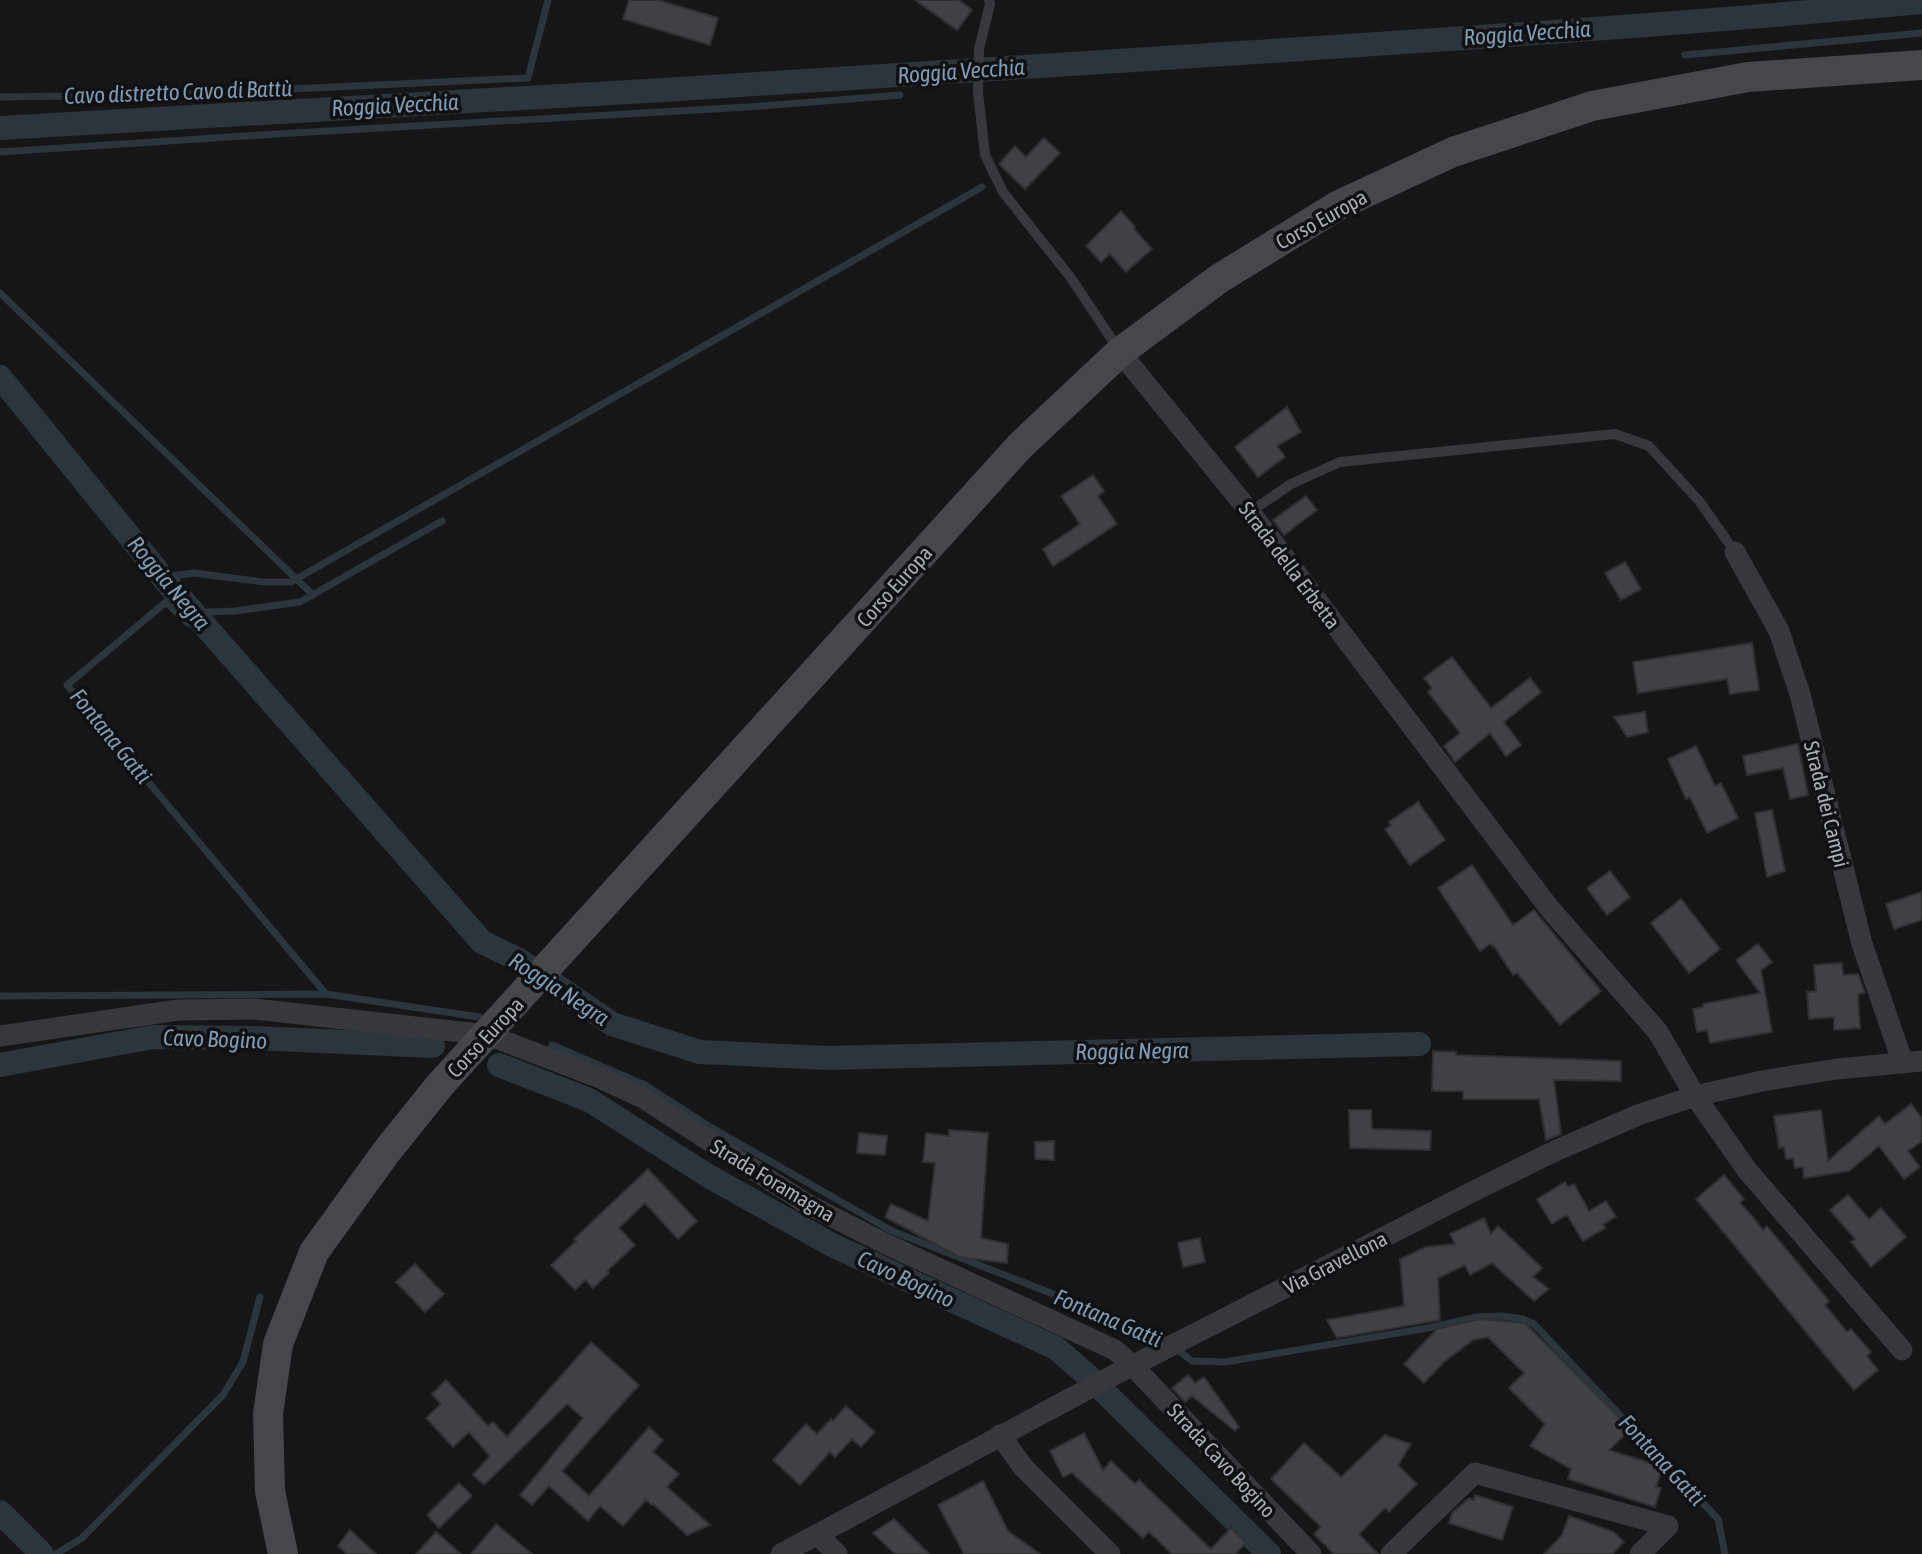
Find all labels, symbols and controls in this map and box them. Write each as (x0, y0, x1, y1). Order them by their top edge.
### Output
water label: Roggia Vecchia (1463, 16, 1592, 50)
water label: Roggia Vecchia (897, 54, 1026, 88)
water label: Cavo distretto Cavo di Battù (63, 75, 293, 109)
water label: Roggia Vecchia (331, 89, 460, 121)
street label: Corso Europa (1271, 184, 1371, 254)
street label: Strada della Erbetta (1234, 497, 1346, 633)
water label: Roggia Negra (122, 531, 216, 635)
street label: Corso Europa (851, 541, 937, 631)
water label: Fontana Gatti (65, 683, 157, 789)
street label: Strada dei Campi (1800, 738, 1854, 870)
water label: Roggia Negra (504, 947, 614, 1031)
street label: Corso Europa (442, 992, 528, 1082)
water label: Cavo Bogino (163, 1024, 267, 1054)
water label: Roggia Negra (1075, 1037, 1189, 1065)
street label: Strada Foramagna (707, 1134, 839, 1226)
street label: Via Gravellona (1279, 1226, 1391, 1298)
water label: Cavo Bogino (853, 1245, 959, 1313)
water label: Fontana Gatti (1050, 1284, 1166, 1352)
street label: Strada Cavo Bogino (1163, 1398, 1281, 1522)
water label: Fontana Gatti (1614, 1409, 1710, 1511)

